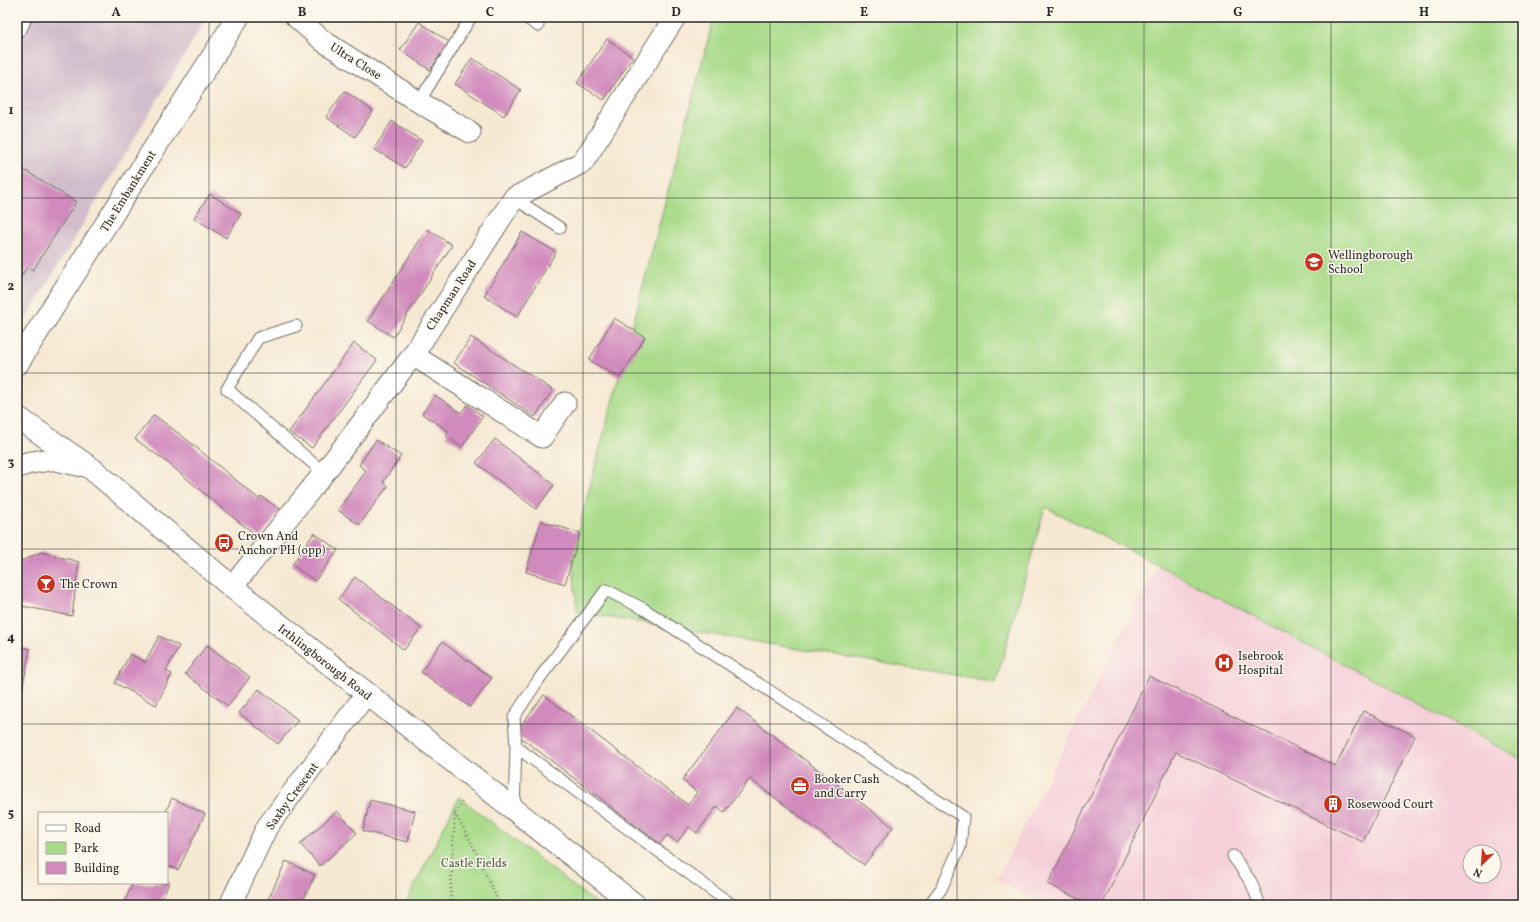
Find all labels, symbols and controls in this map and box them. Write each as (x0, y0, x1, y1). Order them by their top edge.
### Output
text: A (111, 4, 121, 22)
text: B (298, 4, 307, 22)
text: C (486, 4, 494, 22)
text: D (671, 4, 681, 22)
text: E (860, 4, 868, 22)
text: F (1046, 4, 1054, 22)
text: G (1233, 4, 1243, 22)
text: H (1419, 4, 1429, 22)
street label: Ultra Close (327, 40, 385, 84)
text: 1 (8, 102, 14, 120)
street label: The Embankment (97, 148, 160, 236)
place label: Wellingborough School (1328, 248, 1413, 278)
school or university icon: Wellingborough School (1303, 251, 1325, 273)
street label: Chapman Road (423, 257, 481, 334)
text: 2 (8, 278, 15, 296)
text: 3 (8, 454, 15, 472)
place label: Crown And Anchor PH (opp) (238, 529, 326, 559)
bus stop icon: Crown And Anchor PH (opp) (213, 532, 235, 554)
bar icon: The Crown (35, 573, 57, 595)
place label: The Crown (60, 577, 118, 593)
street label: Irthlingborough Road (274, 621, 375, 705)
text: 4 (7, 629, 15, 647)
place label: Isebrook Hospital (1238, 649, 1284, 679)
hospital icon: Isebrook Hospital (1213, 652, 1235, 674)
street label: Saxby Crescent (263, 760, 323, 834)
place label: Booker Cash and Carry (814, 772, 880, 802)
office icon: Booker Cash and Carry (789, 775, 811, 797)
building icon: Rosewood Court (1322, 793, 1344, 815)
place label: Rosewood Court (1347, 797, 1433, 813)
text: 5 (8, 805, 14, 823)
legend (38, 812, 168, 884)
text: Road (74, 821, 101, 837)
text: Park (74, 841, 99, 857)
north arrow (1462, 844, 1502, 884)
park label: Castle Fields (441, 856, 507, 872)
text: Building (74, 861, 119, 877)
text: N (1472, 863, 1485, 880)

